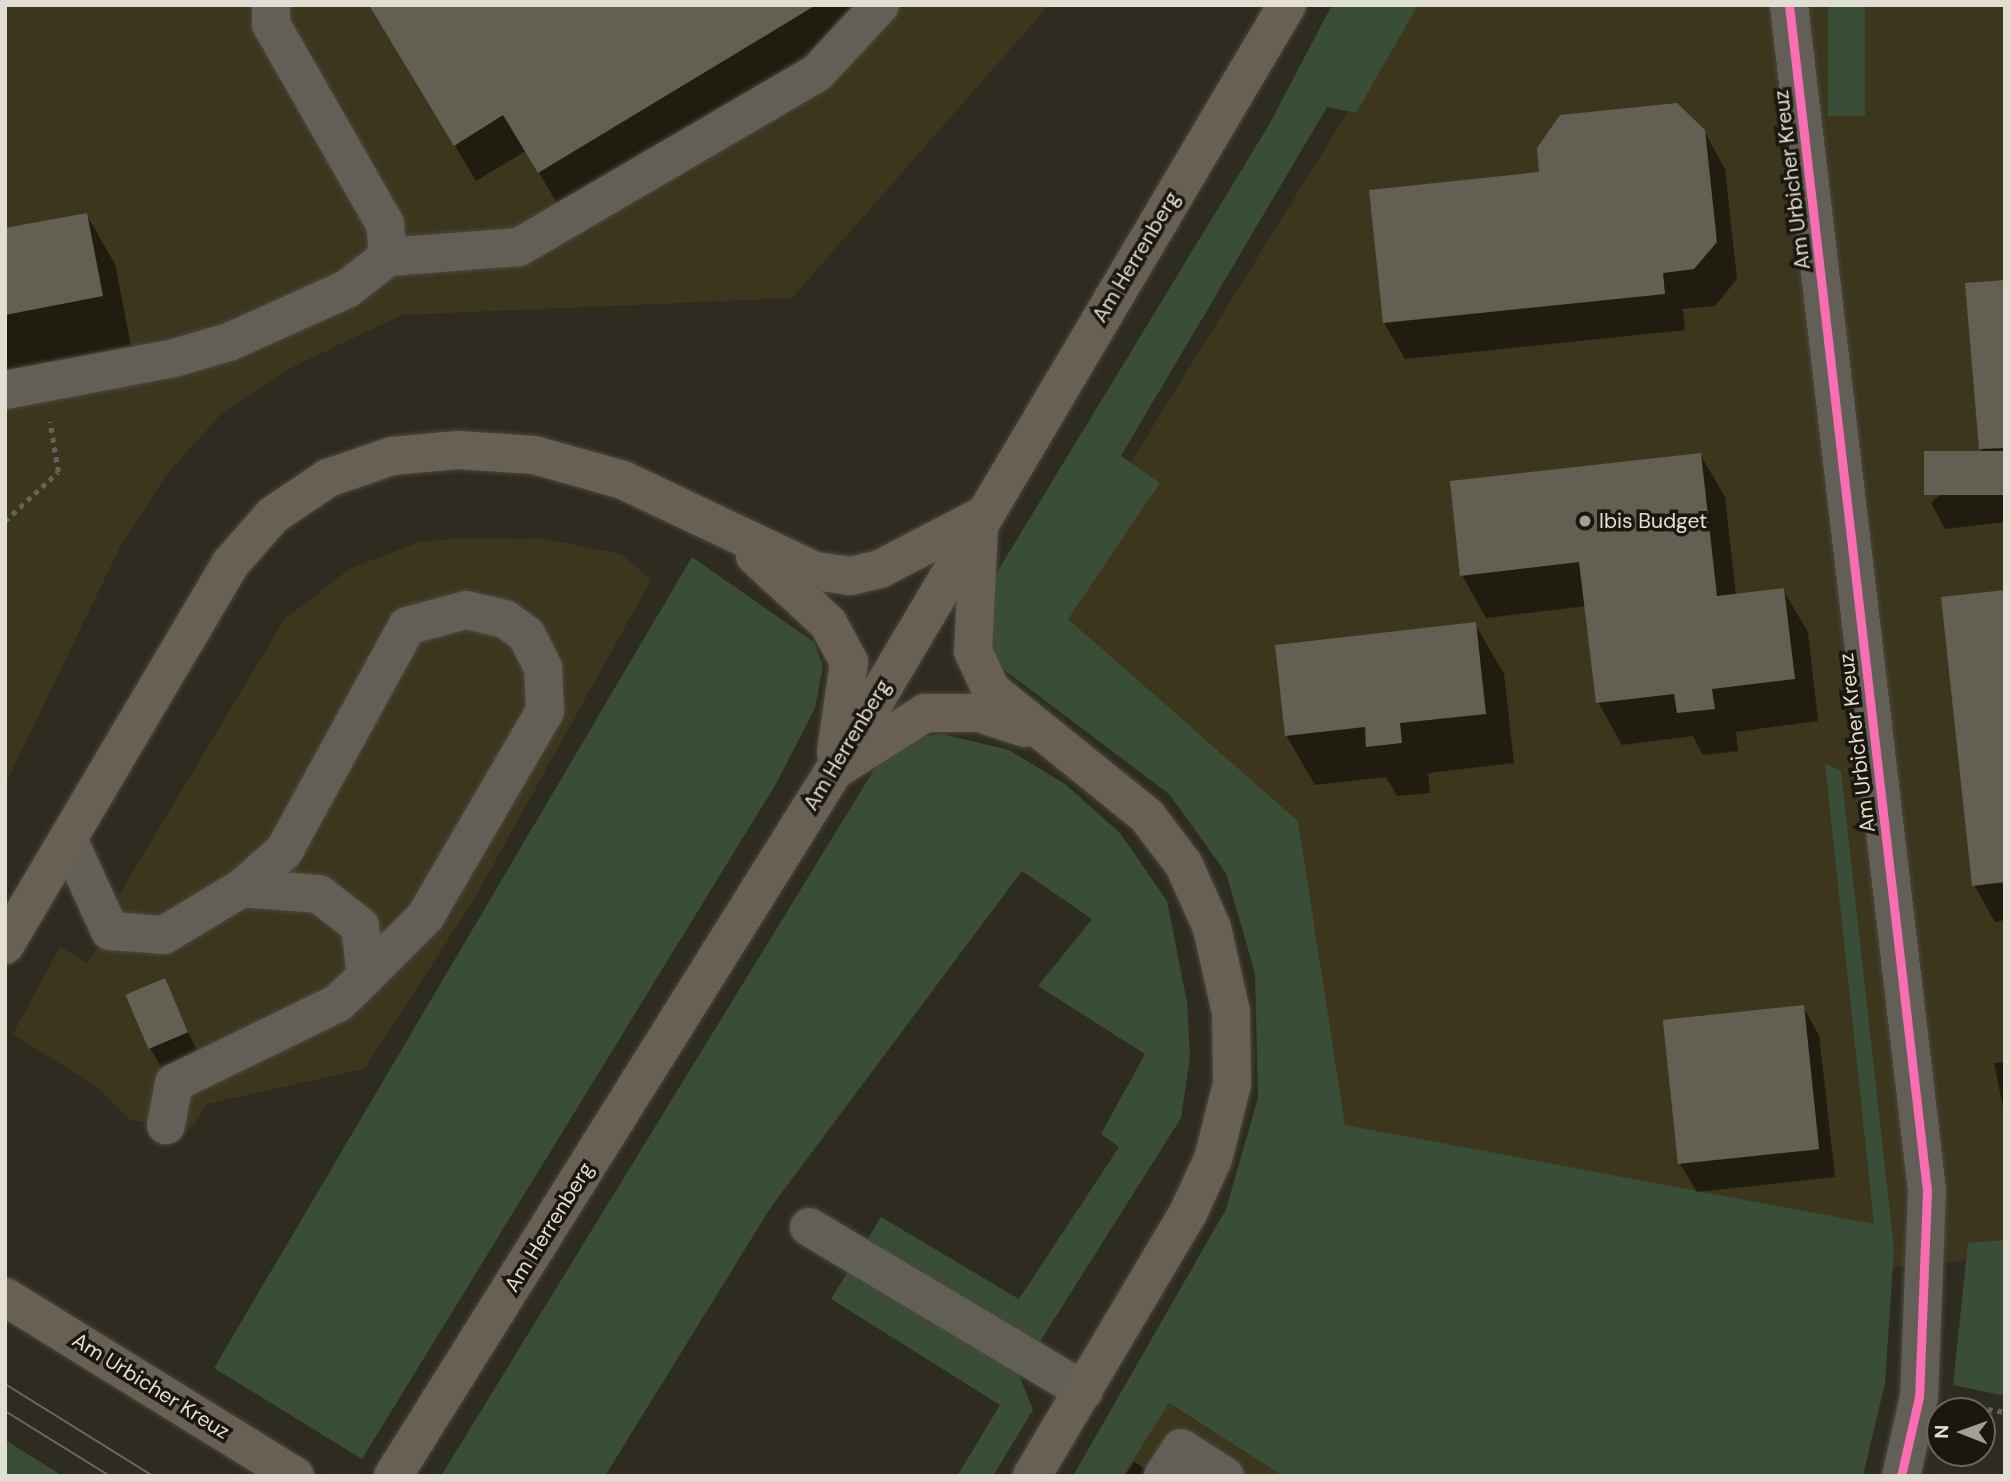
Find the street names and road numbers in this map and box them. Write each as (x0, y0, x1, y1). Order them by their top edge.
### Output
street label: Am Urbicher Kreuz (1768, 89, 1816, 271)
street label: Am Herrenberg (1087, 187, 1185, 327)
street label: Am Urbicher Kreuz (1833, 652, 1881, 834)
street label: Am Herrenberg (798, 675, 896, 815)
street label: Am Herrenberg (499, 1158, 599, 1296)
street label: Am Urbicher Kreuz (68, 1327, 234, 1445)

